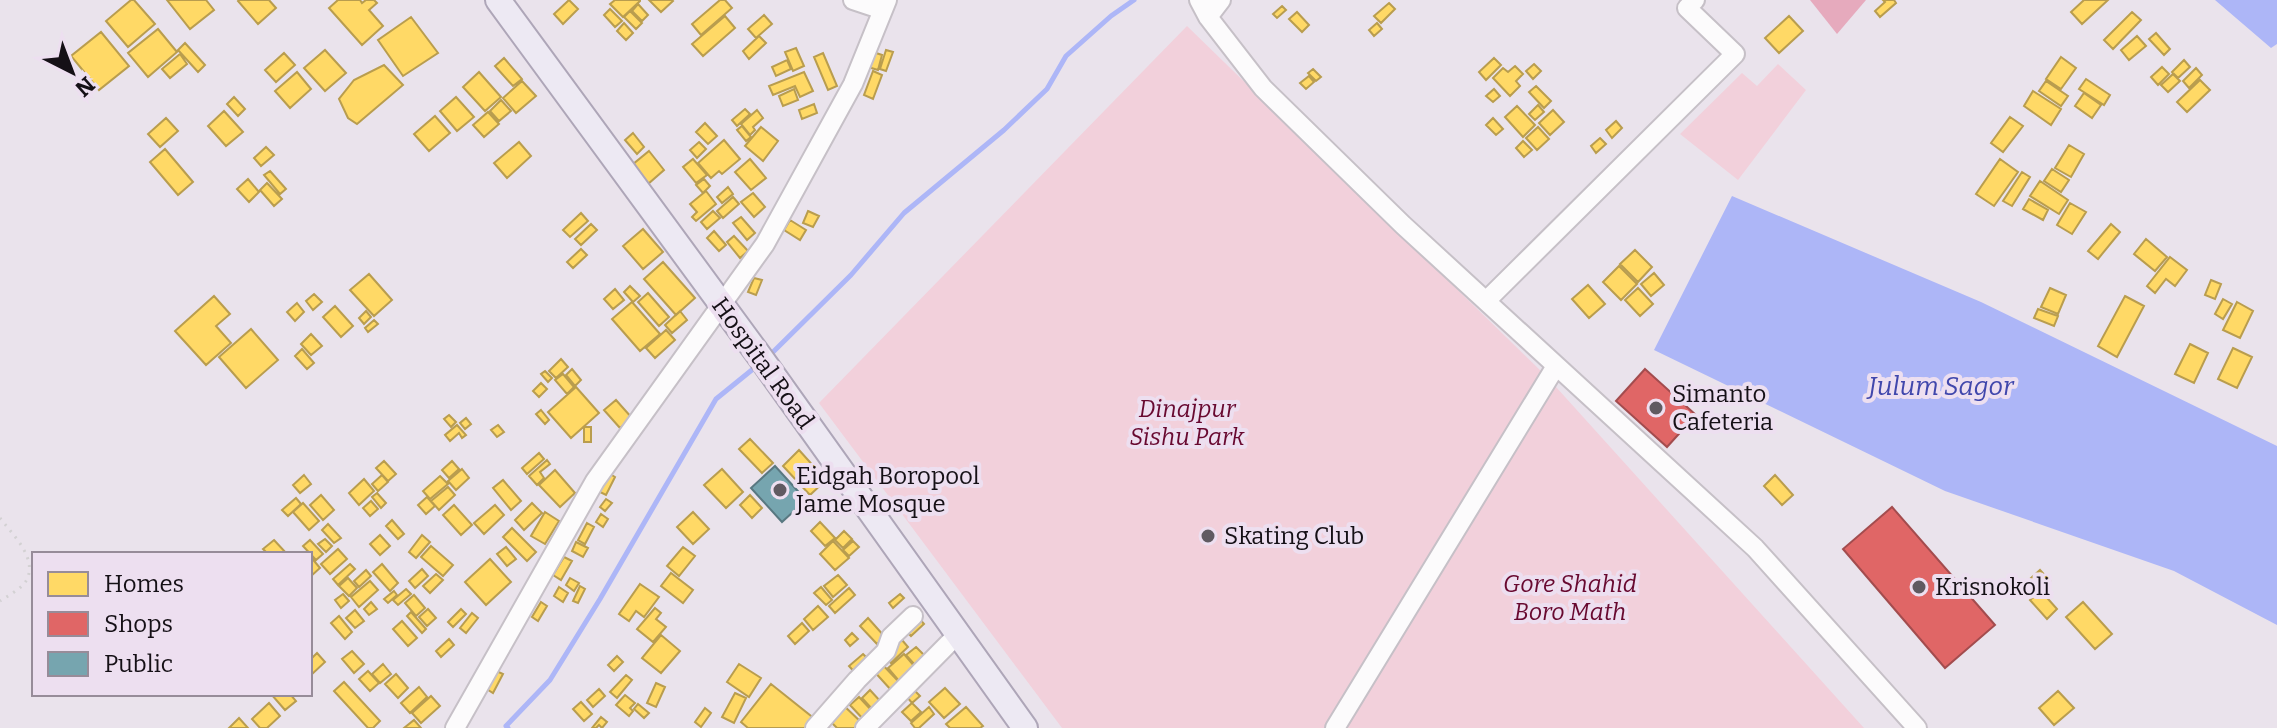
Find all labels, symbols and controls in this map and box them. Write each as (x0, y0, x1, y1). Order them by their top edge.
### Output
north arrow (32, 32, 112, 112)
text: N (70, 71, 100, 102)
street label: Hospital Road (706, 292, 820, 434)
water label: Julum Sagor (1866, 371, 2015, 402)
place label: Simanto Cafeteria (1672, 380, 1773, 436)
park label: Dinajpur Sishu Park (1130, 395, 1245, 451)
marker: Simanto Cafeteria (1647, 399, 1665, 417)
place label: Eidgah Boropool Jame Mosque (795, 462, 980, 518)
marker: Eidgah Boropool Jame Mosque (771, 481, 789, 499)
place label: Skating Club (1224, 522, 1364, 550)
marker: Skating Club (1199, 527, 1217, 545)
legend (32, 552, 312, 696)
text: Homes (104, 570, 184, 598)
park label: Gore Shahid Boro Math (1503, 570, 1637, 626)
place label: Krisnokoli (1935, 573, 2050, 601)
marker: Krisnokoli (1910, 578, 1928, 596)
text: Shops (104, 610, 173, 638)
text: Public (104, 650, 173, 678)

